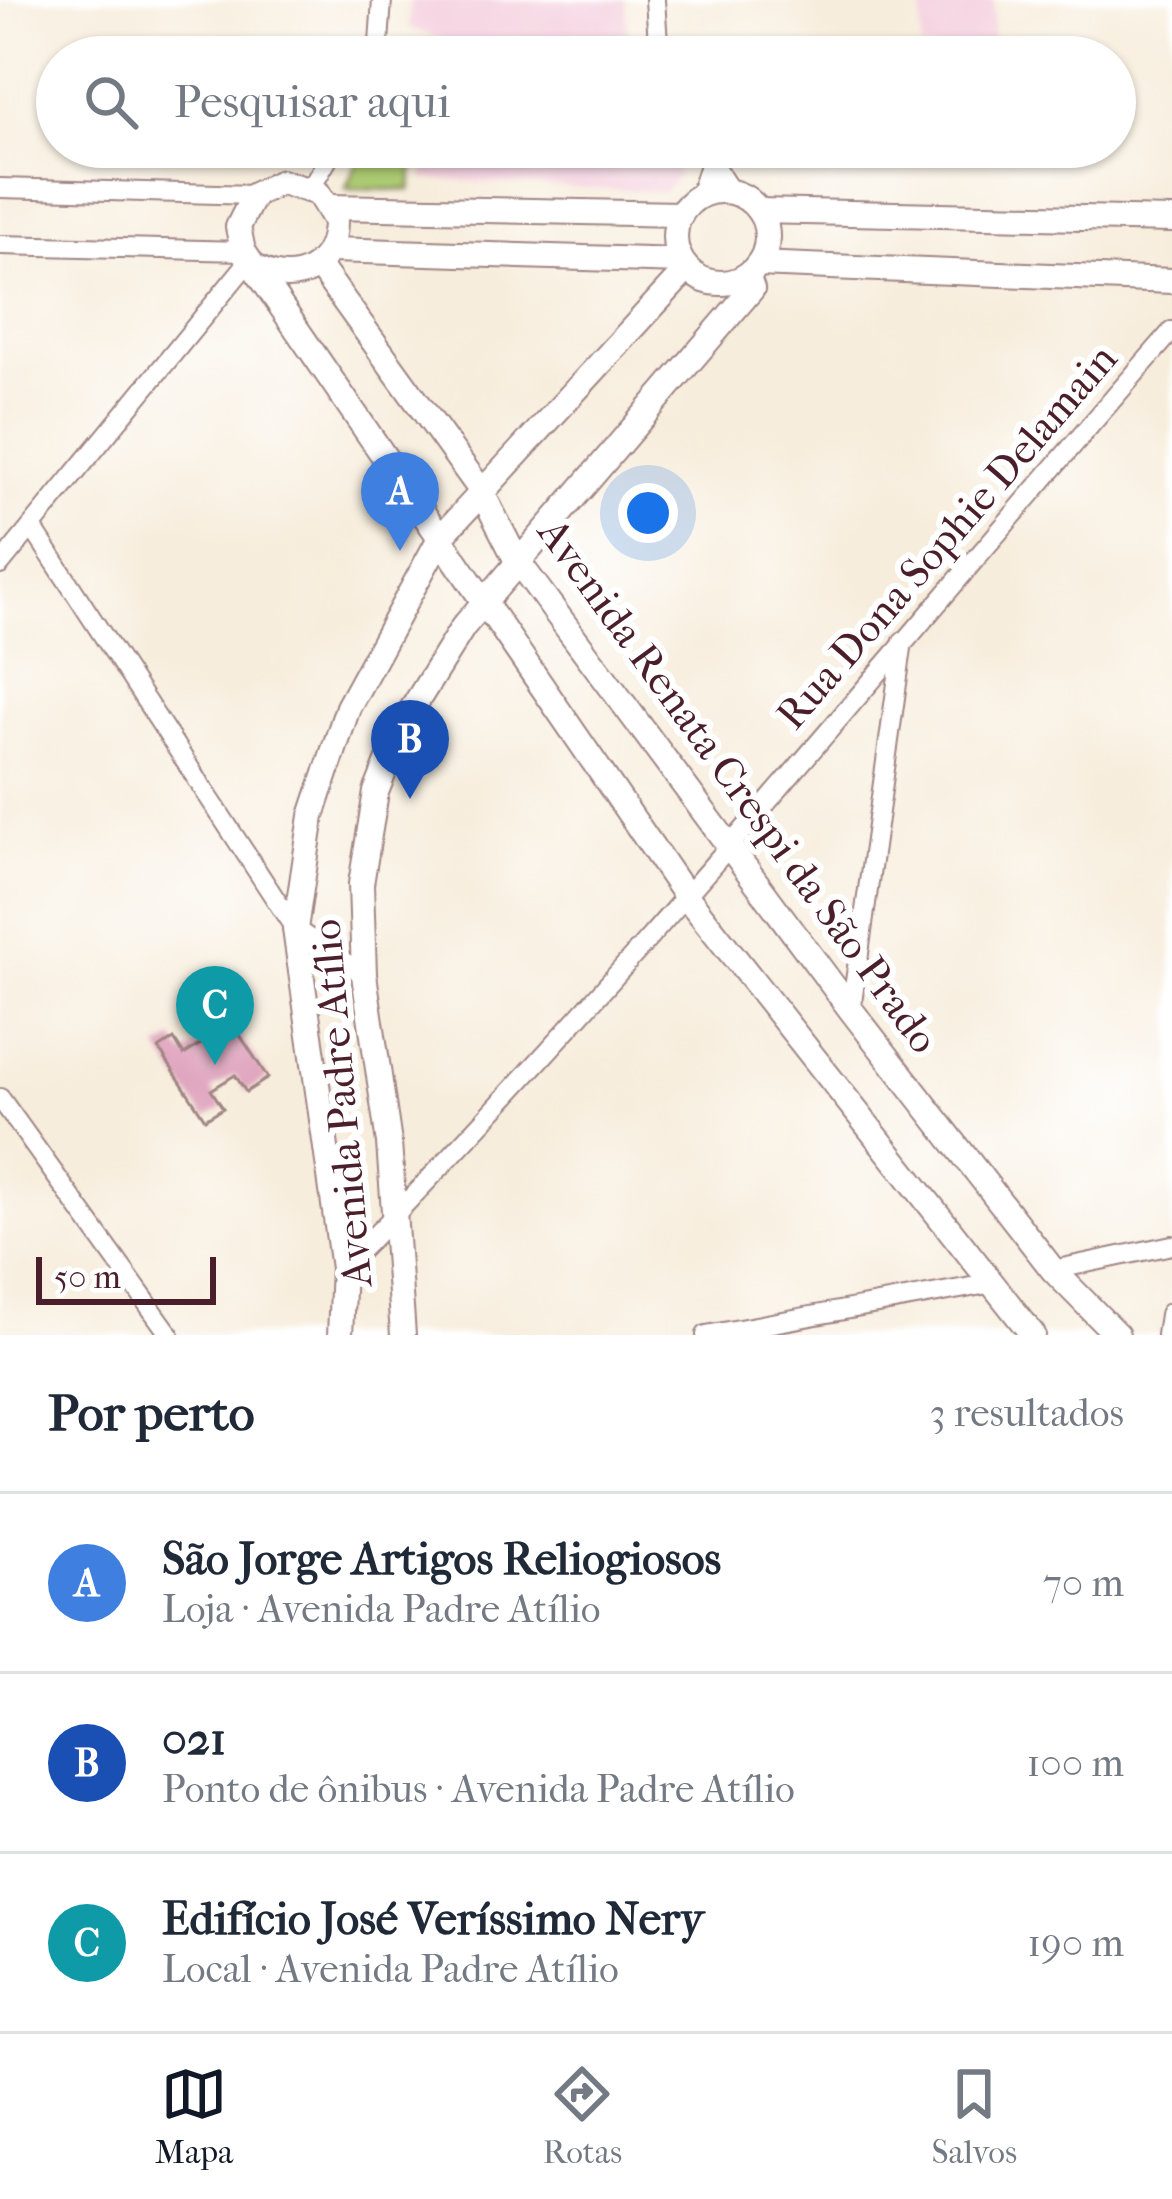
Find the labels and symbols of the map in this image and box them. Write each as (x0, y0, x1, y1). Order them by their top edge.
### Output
street label: Rua Dona Sophie Delamain (767, 335, 1127, 739)
pin: A (361, 452, 439, 551)
your location (618, 483, 678, 543)
street label: Avenida Renata Crespi da São Prado (526, 508, 948, 1063)
pin: B (371, 700, 449, 799)
street label: Avenida Padre Atílio (302, 917, 383, 1291)
pin: C (176, 966, 254, 1065)
scale bar (36, 1251, 216, 1304)

